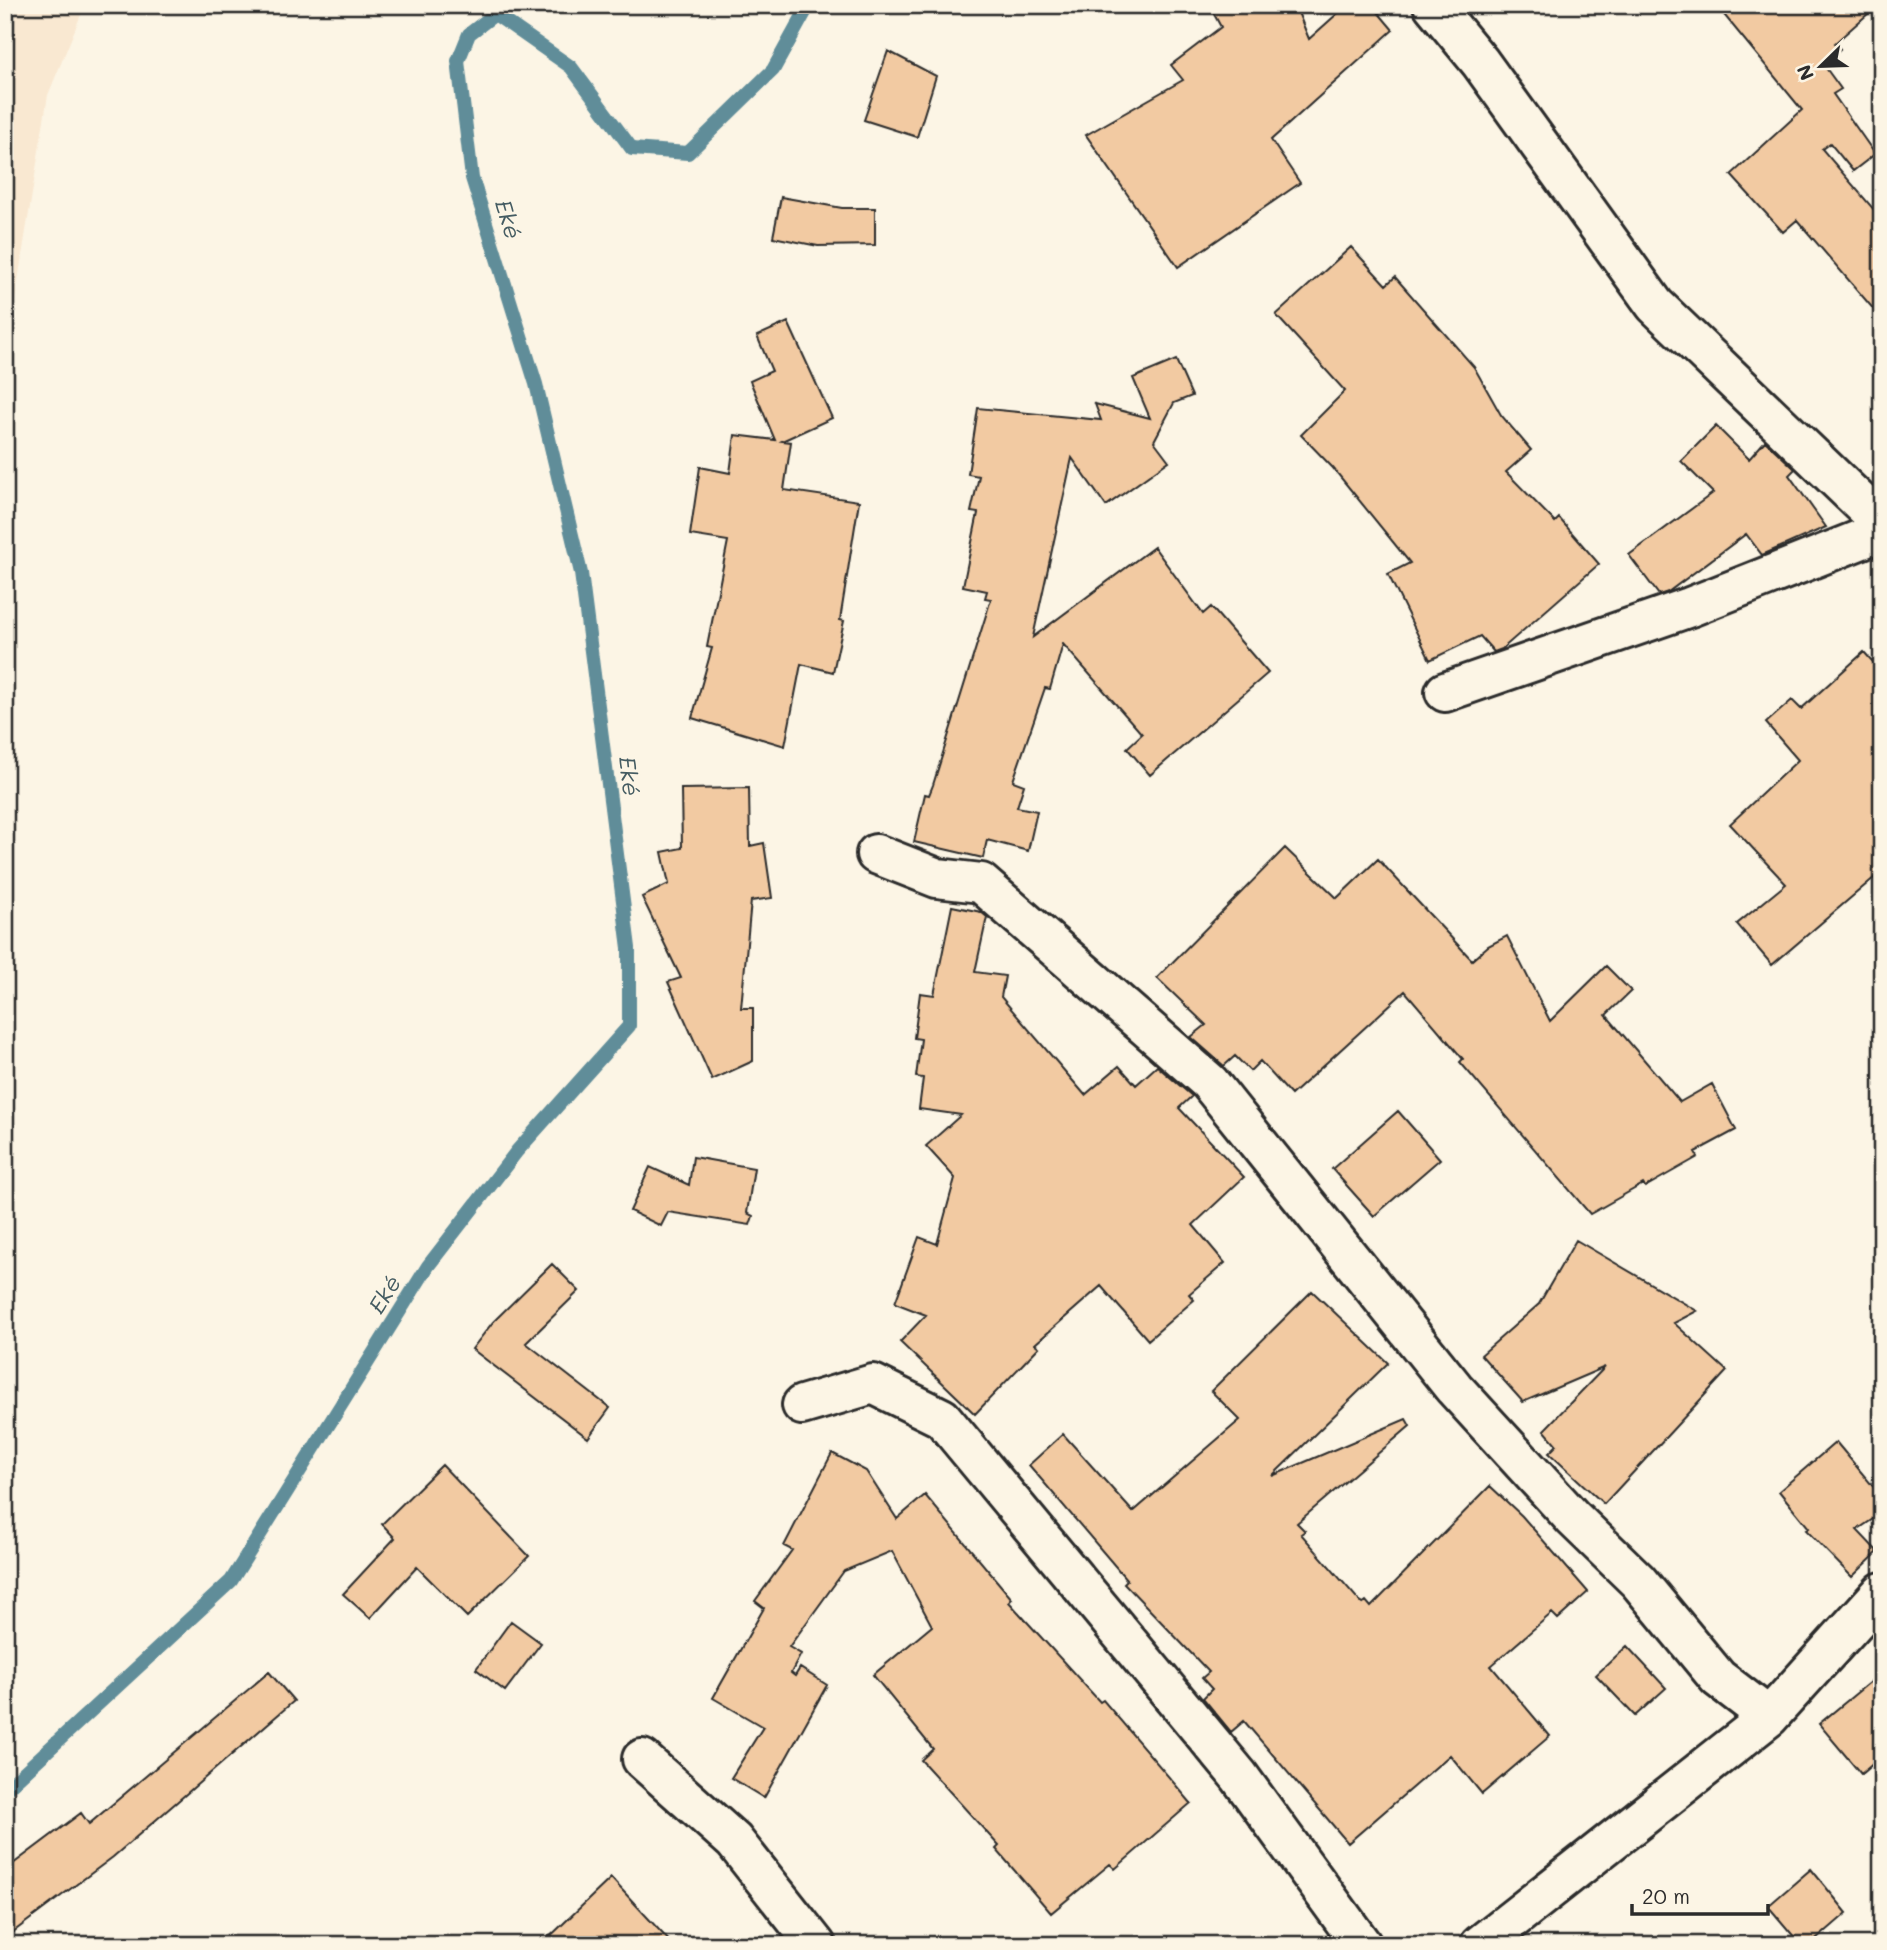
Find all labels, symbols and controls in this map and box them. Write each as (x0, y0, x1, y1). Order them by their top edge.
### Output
north arrow (1786, 32, 1856, 102)
text: N (1791, 61, 1819, 84)
water label: Eké (489, 196, 529, 242)
water label: Eké (613, 754, 647, 798)
water label: Eké (361, 1269, 407, 1319)
scale bar (1632, 1873, 1768, 1917)
text: 20 m (1642, 1882, 1690, 1909)

